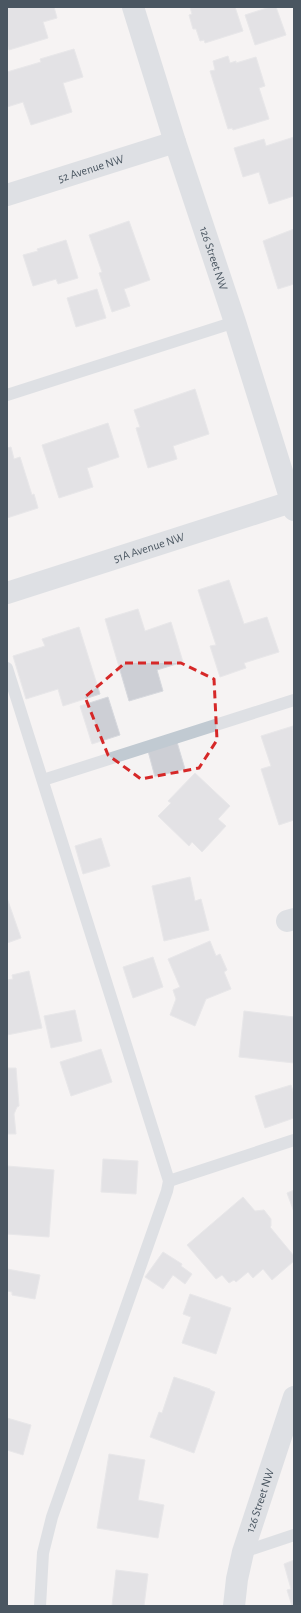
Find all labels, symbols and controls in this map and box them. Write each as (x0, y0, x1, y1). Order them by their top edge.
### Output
street label: 52 Avenue NW (57, 152, 126, 185)
street label: 126 Street NW (198, 225, 230, 292)
street label: 51A Avenue NW (112, 530, 186, 565)
street label: 126 Street NW (244, 1467, 276, 1534)

